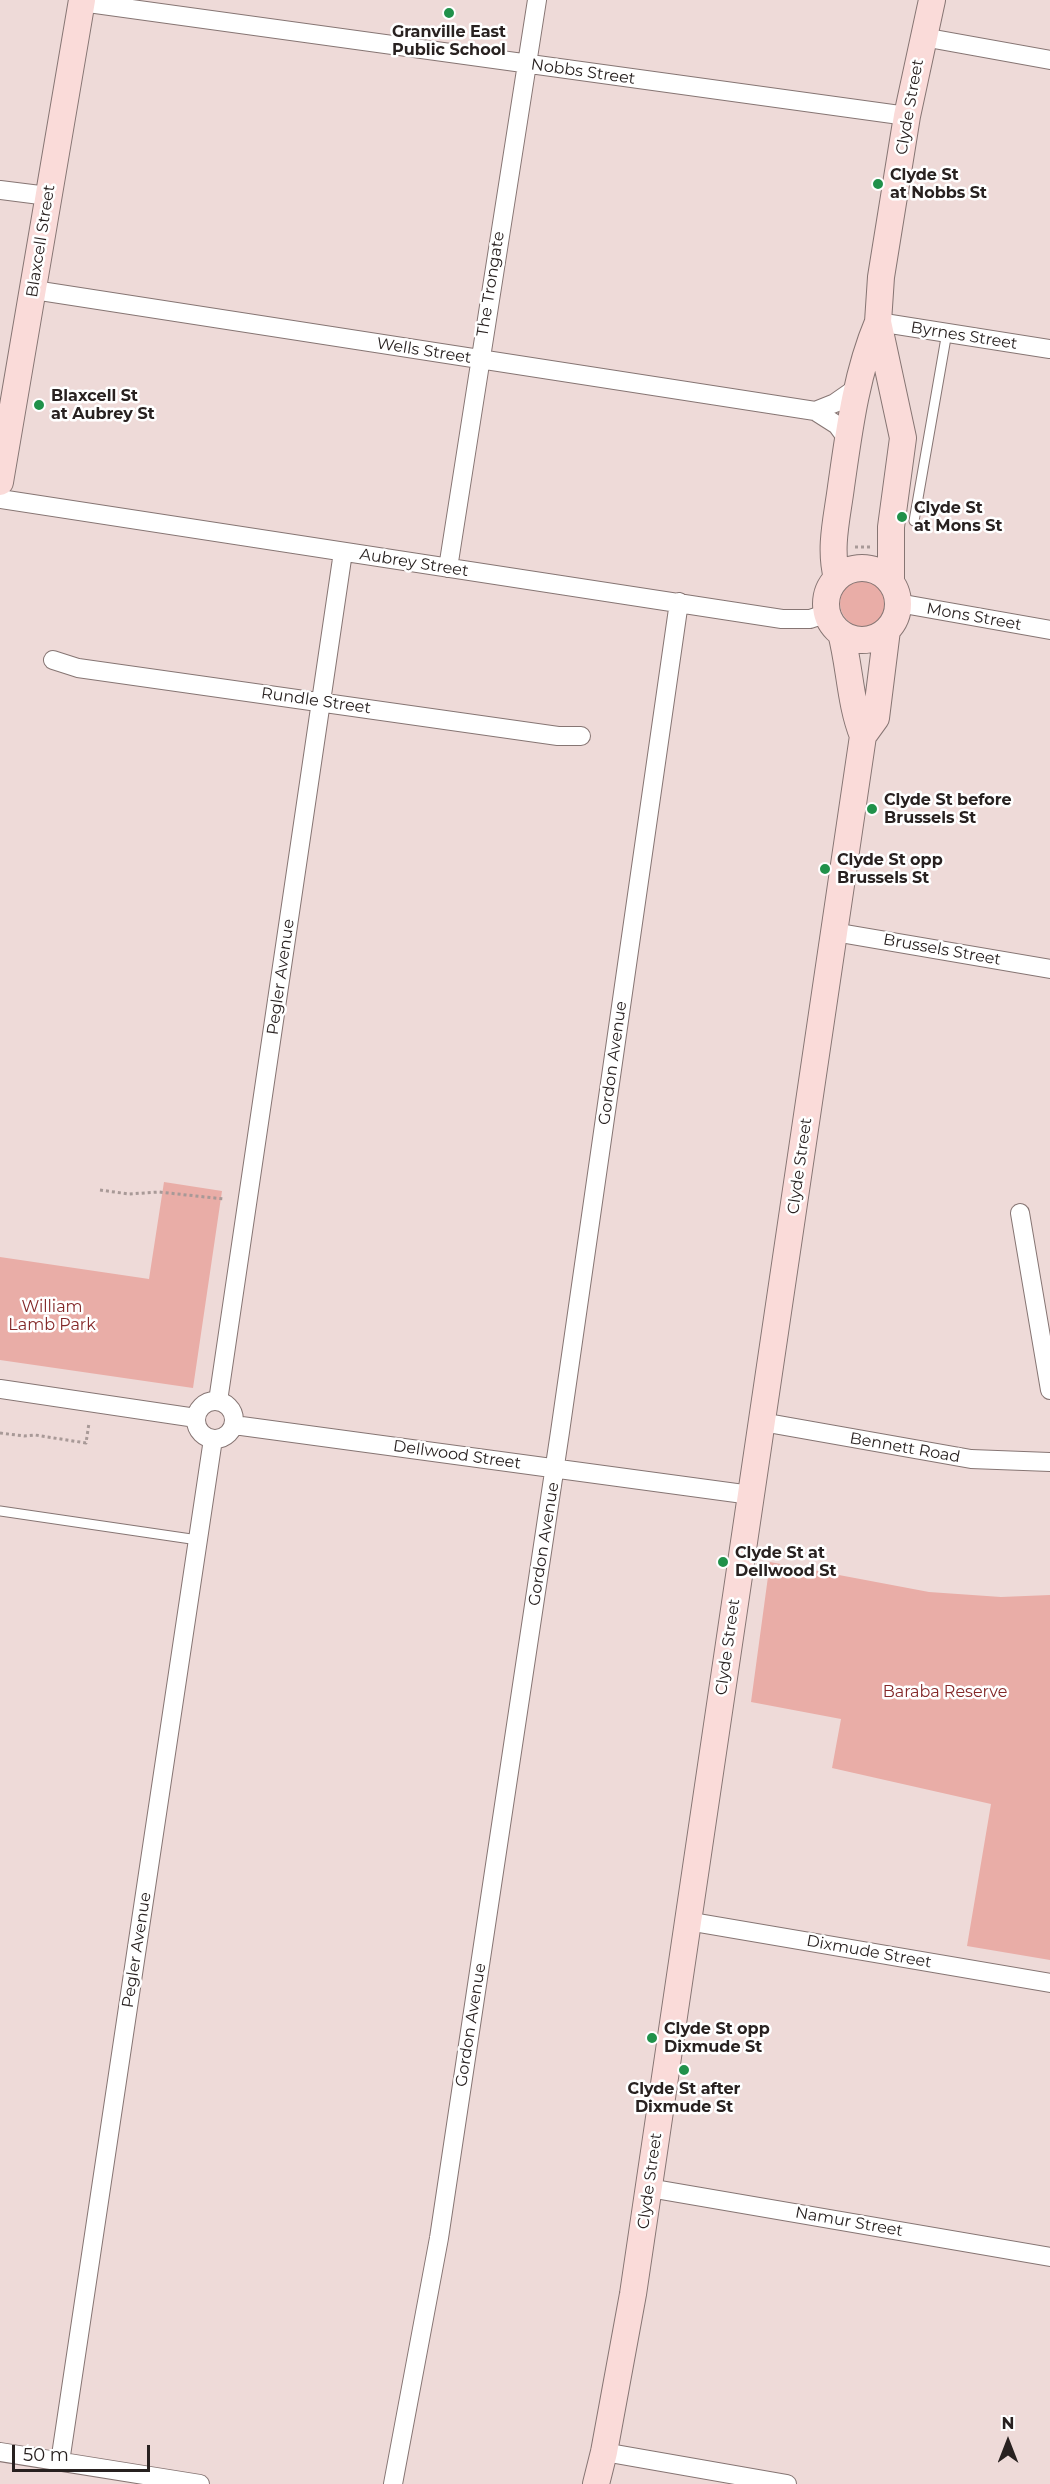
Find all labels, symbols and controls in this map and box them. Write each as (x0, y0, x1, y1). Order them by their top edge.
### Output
marker: Granville East Public School (442, 6, 456, 20)
place label: Granville East Public School (392, 22, 506, 60)
street label: Nobbs Street (530, 55, 636, 89)
street label: Clyde Street (892, 58, 928, 156)
place label: Clyde St at Nobbs St (890, 165, 987, 203)
marker: Clyde St at Nobbs St (871, 177, 885, 191)
street label: Blaxcell Street (23, 183, 59, 299)
street label: The Trongate (473, 230, 509, 338)
street label: Byrnes Street (909, 318, 1019, 354)
street label: Wells Street (375, 334, 473, 368)
place label: Blaxcell St at Aubrey St (51, 386, 155, 424)
marker: Blaxcell St at Aubrey St (32, 398, 46, 412)
place label: Clyde St at Mons St (914, 498, 1002, 536)
marker: Clyde St at Mons St (895, 510, 909, 524)
street label: Aubrey Street (358, 545, 470, 581)
street label: Mons Street (925, 599, 1023, 635)
street label: Rundle Street (260, 684, 372, 718)
place label: Clyde St before Brussels St (884, 790, 1012, 828)
marker: Clyde St before Brussels St (865, 802, 879, 816)
place label: Clyde St opp Brussels St (837, 850, 943, 888)
marker: Clyde St opp Brussels St (818, 862, 832, 876)
street label: Pegler Avenue (263, 918, 299, 1036)
street label: Brussels Street (882, 930, 1002, 970)
street label: Gordon Avenue (595, 1000, 631, 1126)
street label: Clyde Street (784, 1117, 816, 1215)
park label: William Lamb Park (8, 1297, 96, 1335)
street label: Bennett Road (848, 1429, 962, 1467)
street label: Dellwood Street (392, 1437, 522, 1473)
street label: Gordon Avenue (525, 1481, 563, 1607)
place label: Clyde St at Dellwood St (735, 1543, 836, 1581)
marker: Clyde St at Dellwood St (716, 1555, 730, 1569)
street label: Clyde Street (712, 1598, 744, 1696)
park label: Baraba Reserve (883, 1682, 1007, 1702)
street label: Pegler Avenue (118, 1891, 156, 2009)
street label: Dixmude Street (805, 1932, 933, 1972)
street label: Gordon Avenue (452, 1962, 490, 2088)
place label: Clyde St opp Dixmude St (664, 2019, 770, 2057)
marker: Clyde St opp Dixmude St (645, 2031, 659, 2045)
marker: Clyde St after Dixmude St (677, 2063, 691, 2077)
place label: Clyde St after Dixmude St (628, 2079, 740, 2117)
street label: Clyde Street (634, 2132, 666, 2230)
street label: Namur Street (794, 2203, 904, 2241)
north arrow (978, 2412, 1038, 2472)
text: N (1002, 2414, 1014, 2433)
scale bar (15, 2433, 153, 2471)
text: 50 m (23, 2444, 69, 2466)

